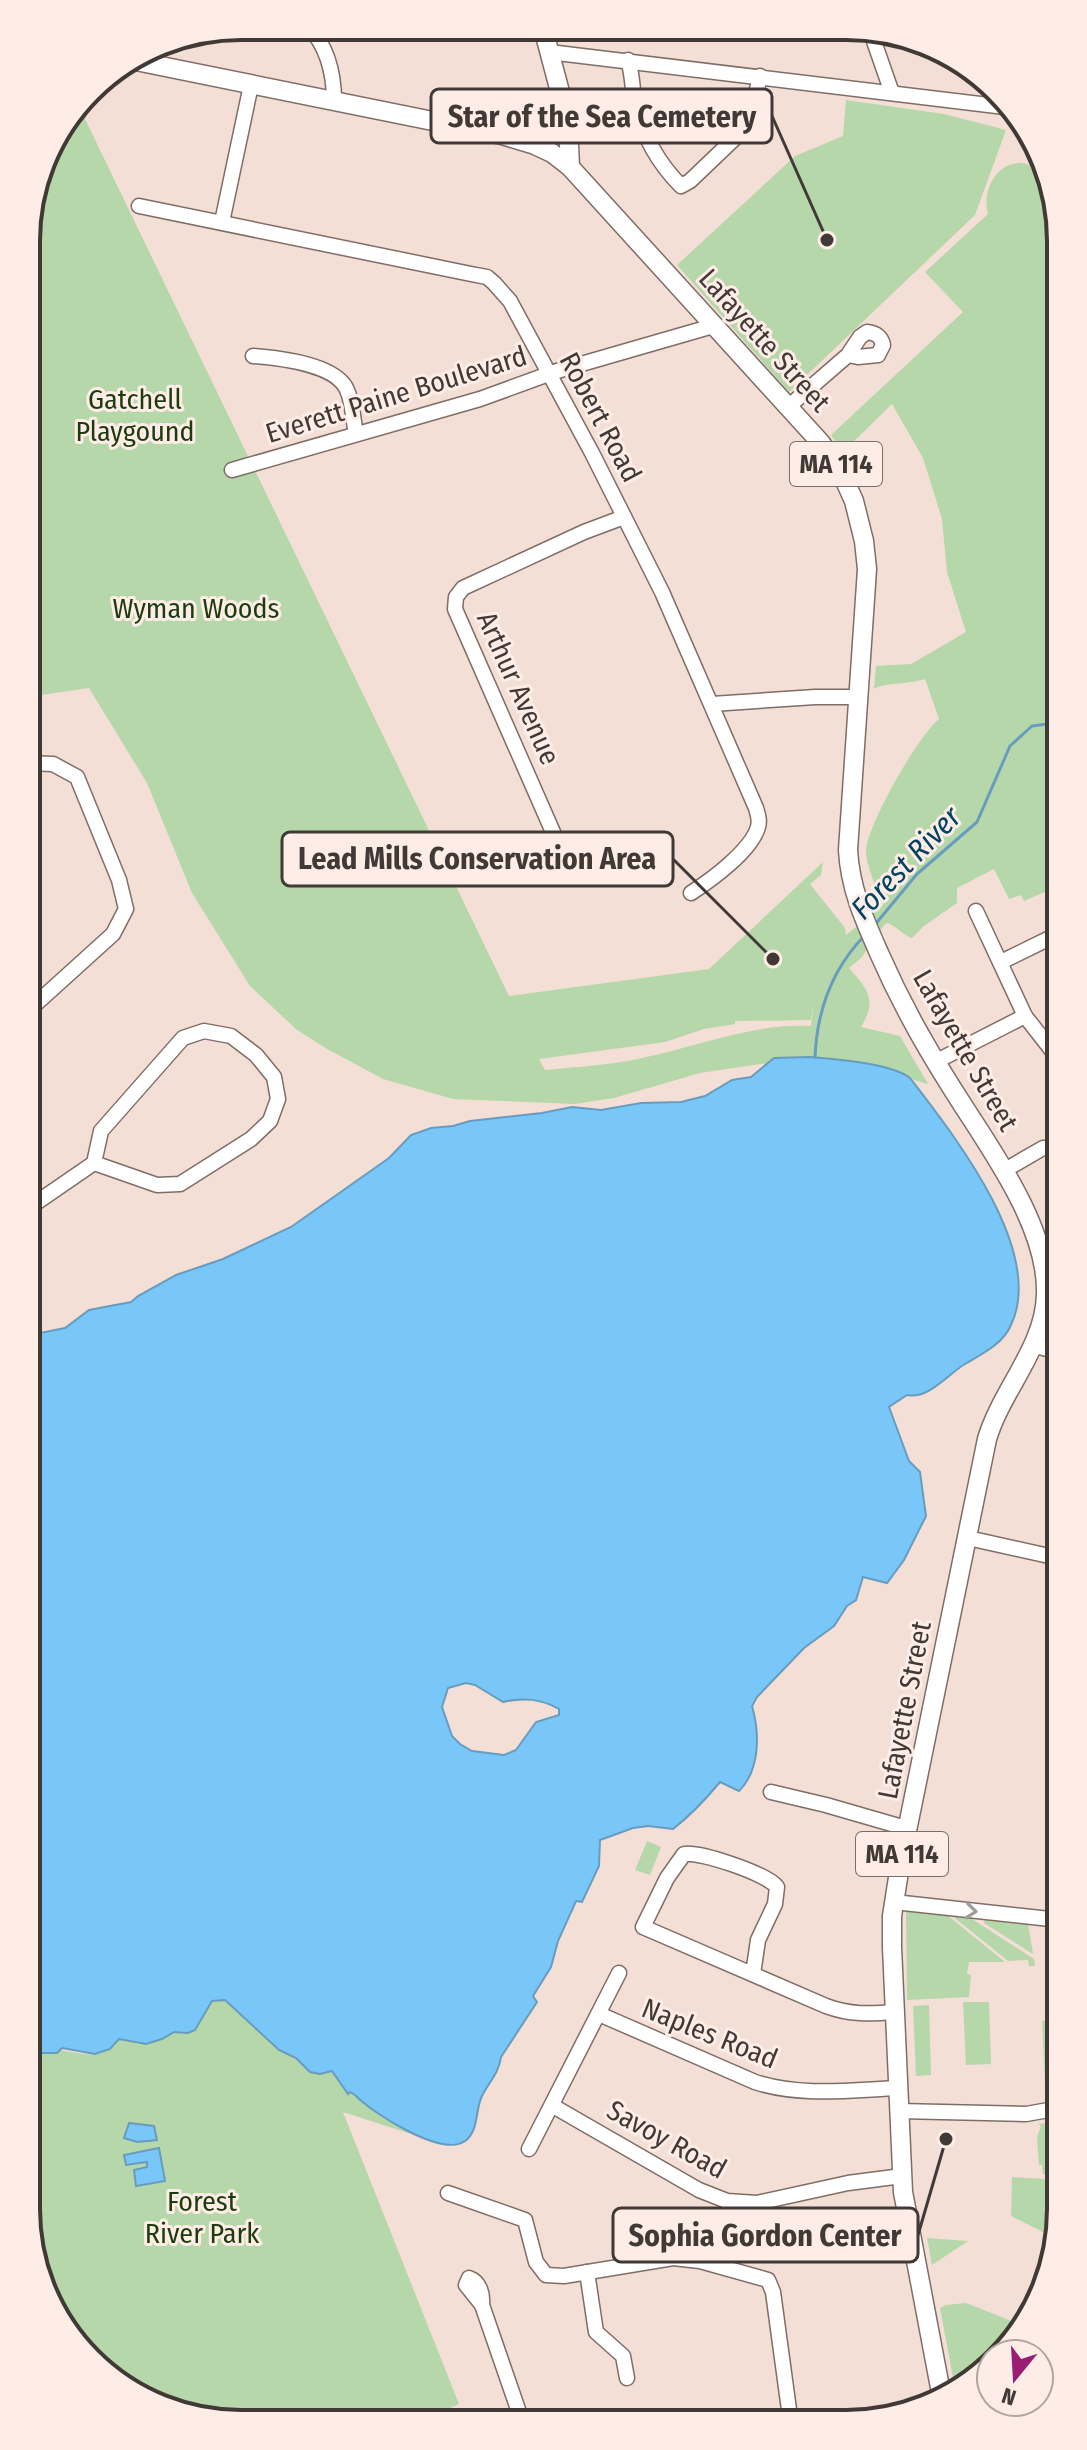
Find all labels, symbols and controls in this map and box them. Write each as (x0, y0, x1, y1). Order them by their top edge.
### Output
callout: Star of the Sea Cemetery (431, 89, 772, 143)
text: Star of the Sea Cemetery (448, 99, 757, 135)
street label: Lafayette Street (692, 262, 838, 419)
street label: Everett Paine Boulevard (262, 339, 531, 450)
street label: Robert Road (553, 347, 648, 488)
park label: Gatchell Playgound (75, 383, 195, 448)
road number: MA 114 (790, 442, 882, 486)
park label: Wyman Woods (112, 592, 280, 625)
street label: Arthur Avenue (470, 607, 567, 770)
water label: Forest River (844, 798, 970, 927)
callout: Lead Mills Conservation Area (282, 832, 673, 886)
text: Lead Mills Conservation Area (298, 841, 656, 877)
street label: Lafayette Street (906, 964, 1025, 1137)
street label: Lafayette Street (871, 1617, 938, 1802)
road number: MA 114 (856, 1832, 948, 1876)
one-way arrow (965, 1902, 978, 1919)
street label: Naples Road (637, 1991, 782, 2076)
street label: Savoy Road (601, 2093, 732, 2186)
park label: Forest River Park (145, 2185, 260, 2250)
callout: Sophia Gordon Center (613, 2208, 918, 2262)
text: Sophia Gordon Center (629, 2218, 902, 2254)
north arrow (975, 2338, 1055, 2418)
text: N (999, 2382, 1019, 2411)

